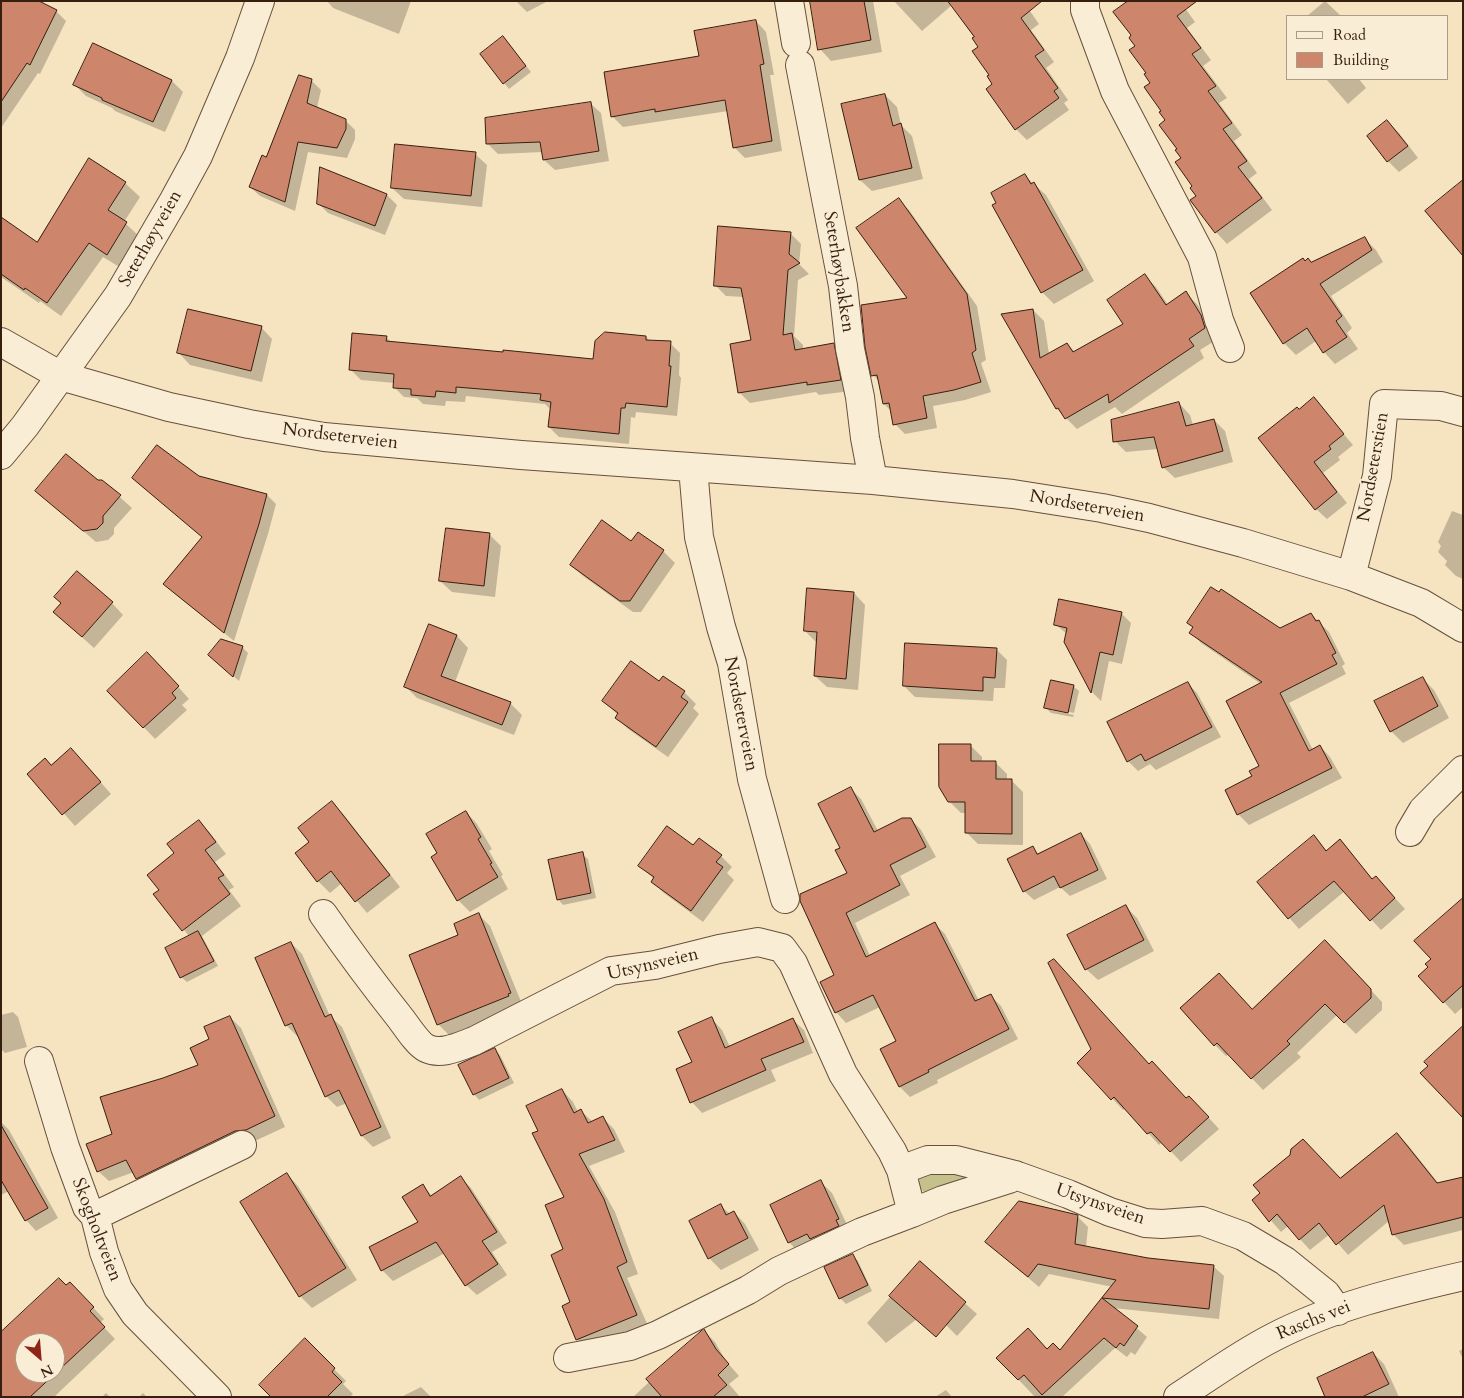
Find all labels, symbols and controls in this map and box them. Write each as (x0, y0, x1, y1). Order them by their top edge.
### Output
legend (1286, 15, 1449, 80)
text: Road (1333, 25, 1366, 45)
text: Building (1333, 50, 1389, 70)
street label: Seterhøyveien (115, 187, 187, 291)
street label: Seterhøybakken (818, 210, 858, 334)
street label: Nordseterstien (1354, 410, 1394, 524)
street label: Nordseterveien (281, 419, 399, 455)
street label: Nordseterveien (1028, 486, 1146, 528)
street label: Nordseterveien (718, 655, 762, 773)
street label: Utsynsveien (605, 944, 701, 986)
street label: Skogholtveien (66, 1175, 126, 1285)
street label: Utsynsveien (1053, 1180, 1147, 1230)
street label: Raschs vei (1274, 1296, 1354, 1346)
north arrow (15, 1333, 65, 1383)
text: N (37, 1360, 56, 1382)

